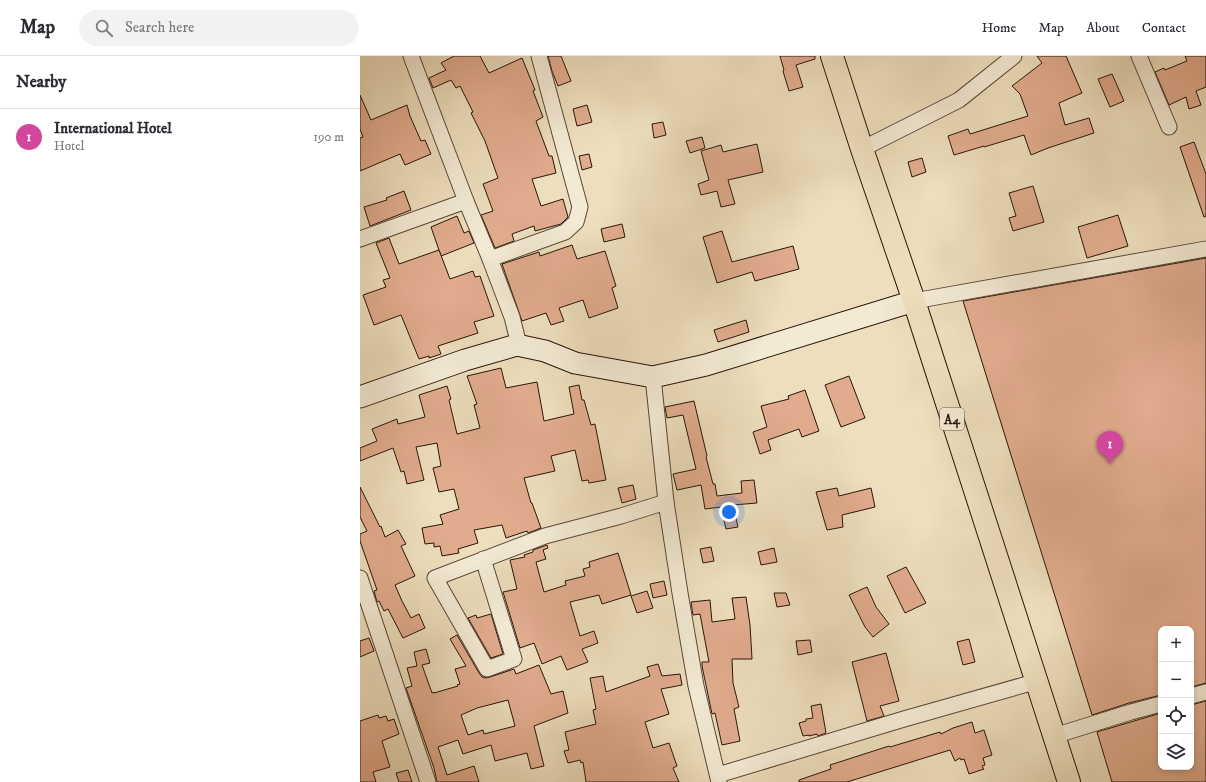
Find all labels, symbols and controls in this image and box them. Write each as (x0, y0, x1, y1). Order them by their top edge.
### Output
search box (79, 10, 359, 46)
text: Map (20, 16, 55, 39)
icon: search (93, 17, 115, 39)
text: Search here (125, 18, 194, 37)
text: Home (982, 19, 1016, 37)
text: Map (1038, 19, 1064, 37)
text: About (1086, 19, 1120, 37)
text: Contact (1142, 19, 1186, 37)
text: Nearby (16, 71, 66, 93)
text: International Hotel (54, 119, 172, 138)
text: 1 (27, 129, 31, 145)
text: 190 m (313, 129, 344, 145)
text: Hotel (54, 138, 85, 154)
road number: A4 (940, 408, 964, 430)
pin: 1 (1097, 431, 1123, 464)
your location (719, 502, 739, 522)
map controls (1158, 626, 1194, 770)
button: + (1158, 626, 1194, 662)
button: − (1158, 662, 1194, 698)
button: locate (1158, 698, 1194, 734)
button: layers (1158, 734, 1194, 770)

